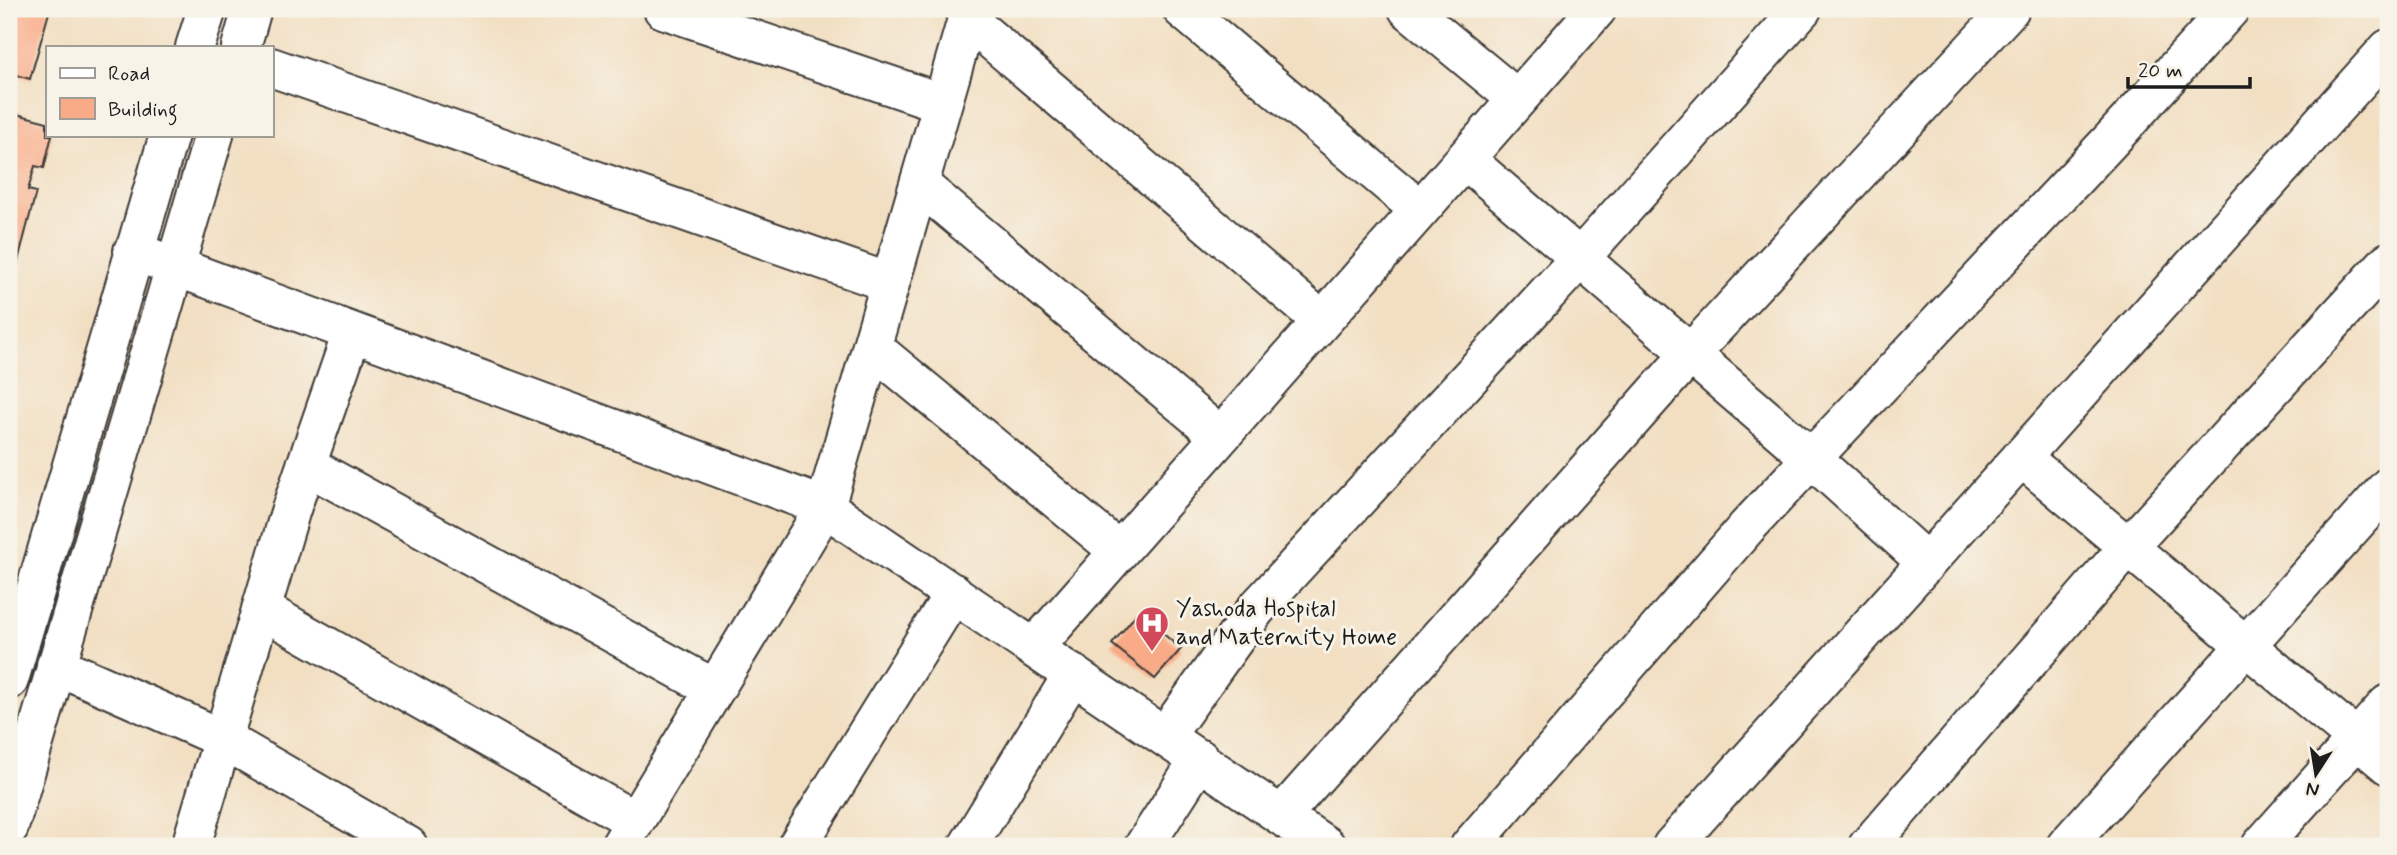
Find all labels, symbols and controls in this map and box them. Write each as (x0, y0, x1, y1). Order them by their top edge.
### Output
legend (46, 46, 273, 136)
scale bar (2128, 46, 2250, 90)
text: 20 m (2138, 57, 2183, 85)
text: Road (108, 60, 150, 88)
text: Building (108, 96, 178, 126)
place label: Yashoda Hospital and Maternity Home (1176, 594, 1397, 653)
hospital icon: Yashoda Hospital and Maternity Home (1133, 604, 1171, 653)
north arrow (2282, 740, 2352, 810)
text: N (2304, 776, 2322, 803)

